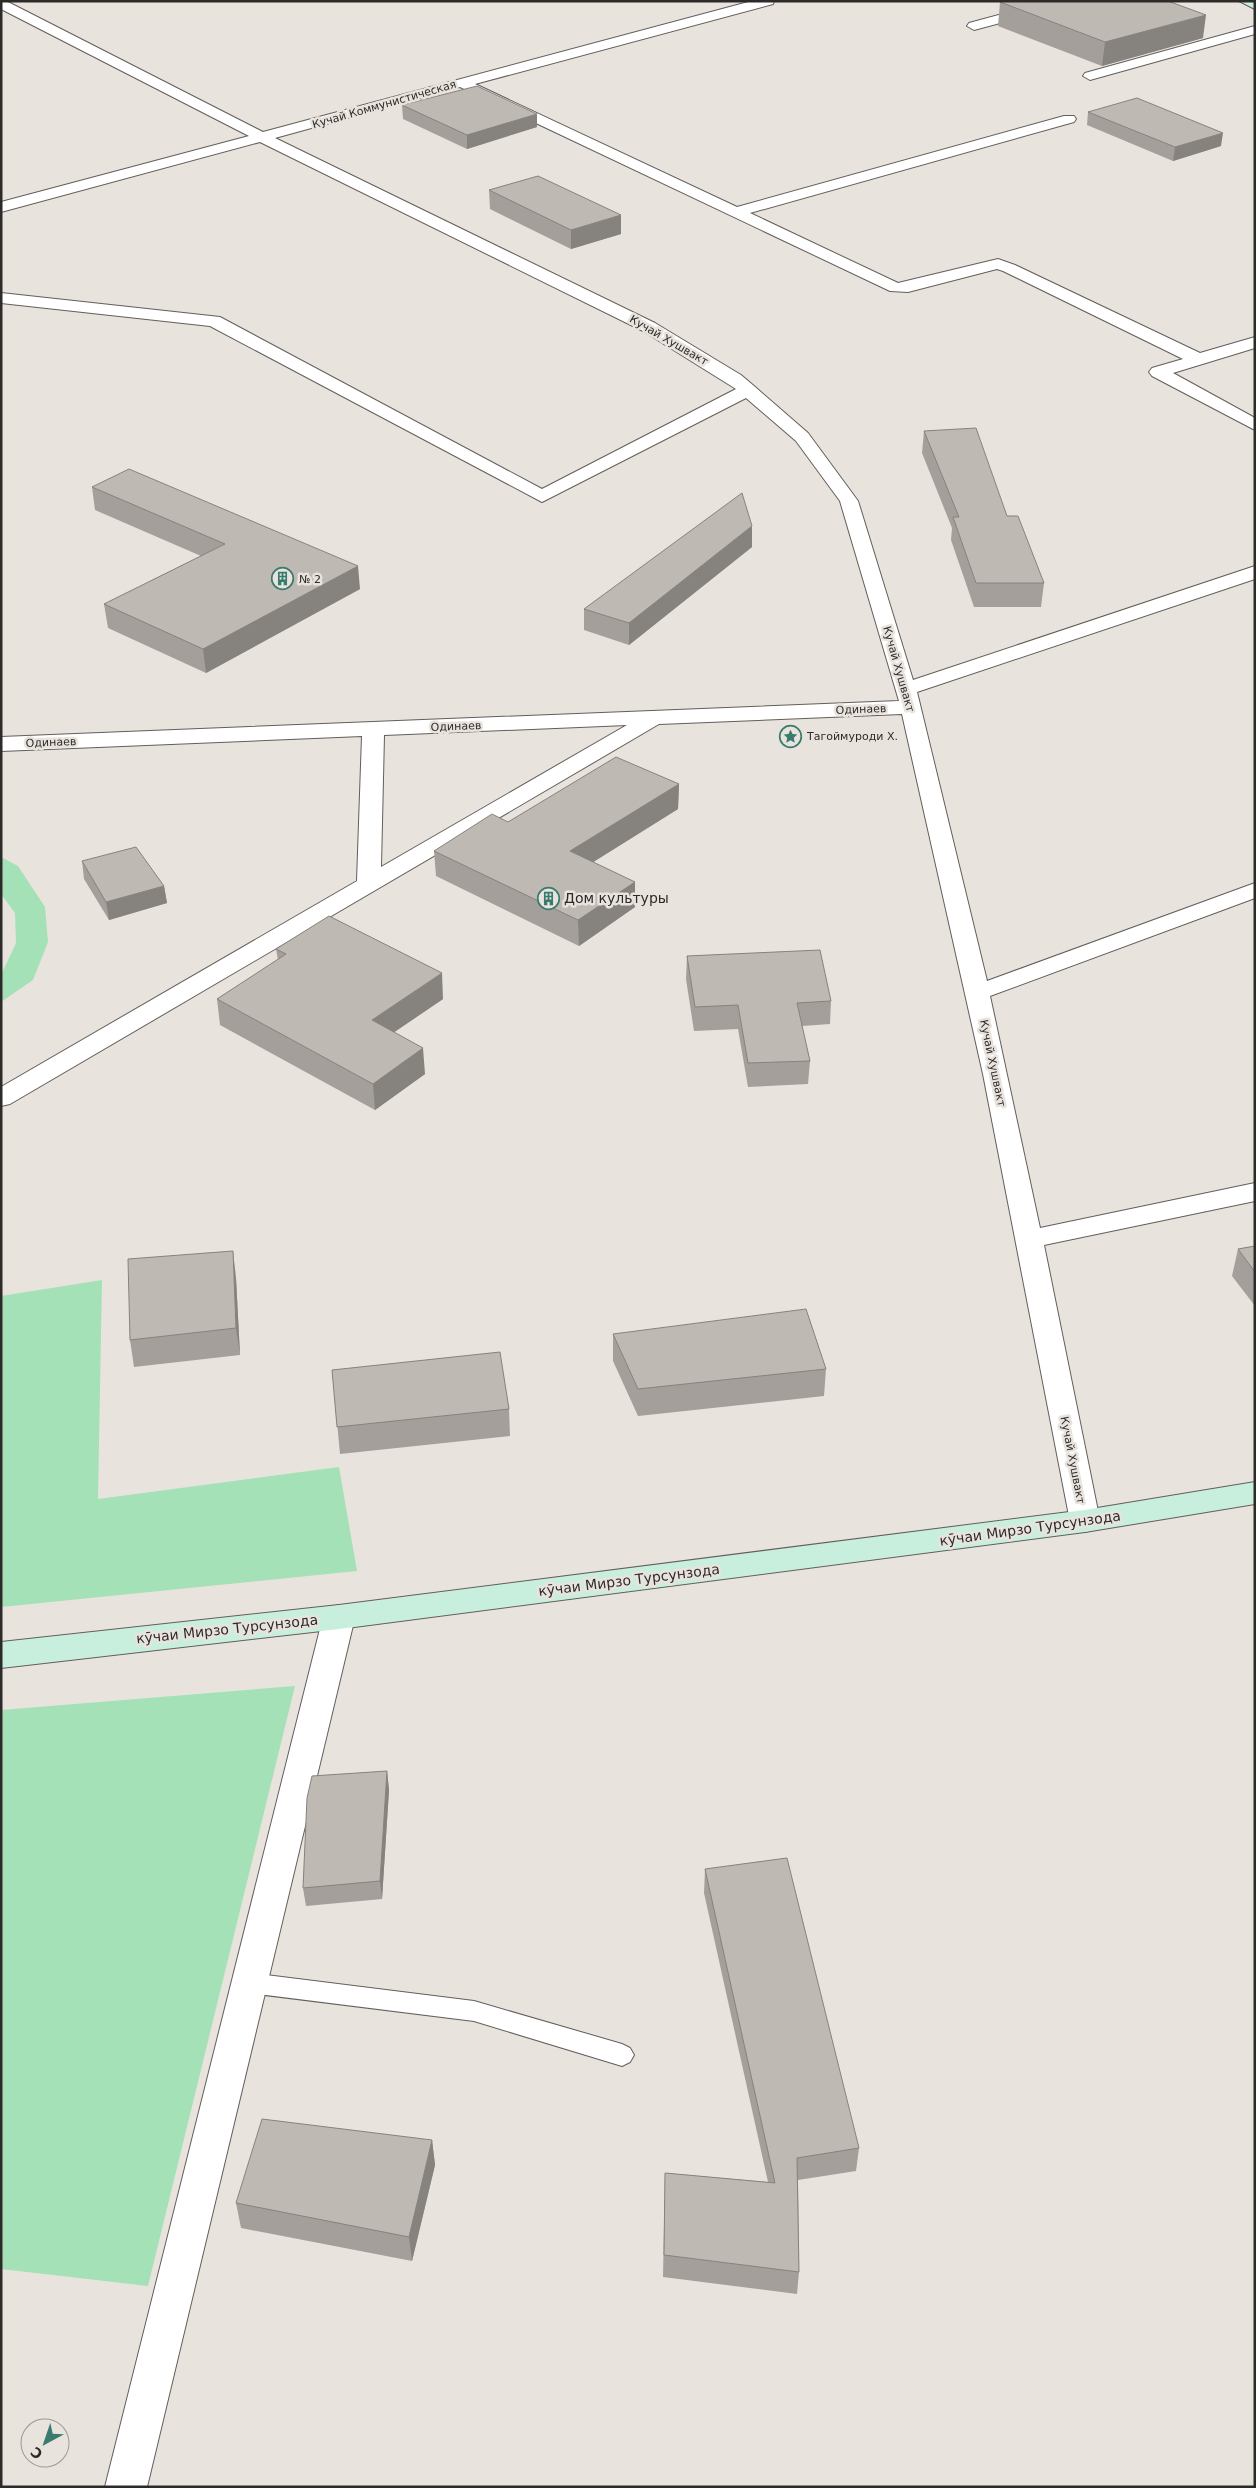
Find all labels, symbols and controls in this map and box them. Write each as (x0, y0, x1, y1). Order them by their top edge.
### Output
street label: Кучай Коммунистическая (311, 78, 458, 131)
street label: Кучай Хушвакт (627, 313, 711, 369)
building icon: № 2 (271, 567, 295, 591)
place label: № 2 (299, 573, 321, 586)
street label: Кучай Хушвакт (880, 625, 917, 714)
street label: Одинаев (836, 702, 887, 717)
street label: Одинаев (431, 719, 482, 734)
place icon: Тагоймуроди Х. (779, 724, 803, 748)
place label: Тагоймуроди Х. (806, 730, 898, 743)
street label: Одинаев (26, 735, 77, 750)
building icon: Дом культуры (536, 886, 560, 910)
place label: Дом культуры (564, 890, 669, 906)
street label: Кучай Хушвакт (977, 1018, 1008, 1108)
street label: Кучай Хушвакт (1058, 1415, 1087, 1505)
street label: кӯчаи Мирзо Турсунзода (938, 1507, 1122, 1549)
street label: кӯчаи Мирзо Турсунзода (537, 1561, 721, 1599)
street label: кӯчаи Мирзо Турсунзода (135, 1611, 319, 1647)
north arrow (20, 2418, 70, 2468)
text: С (28, 2444, 46, 2462)

